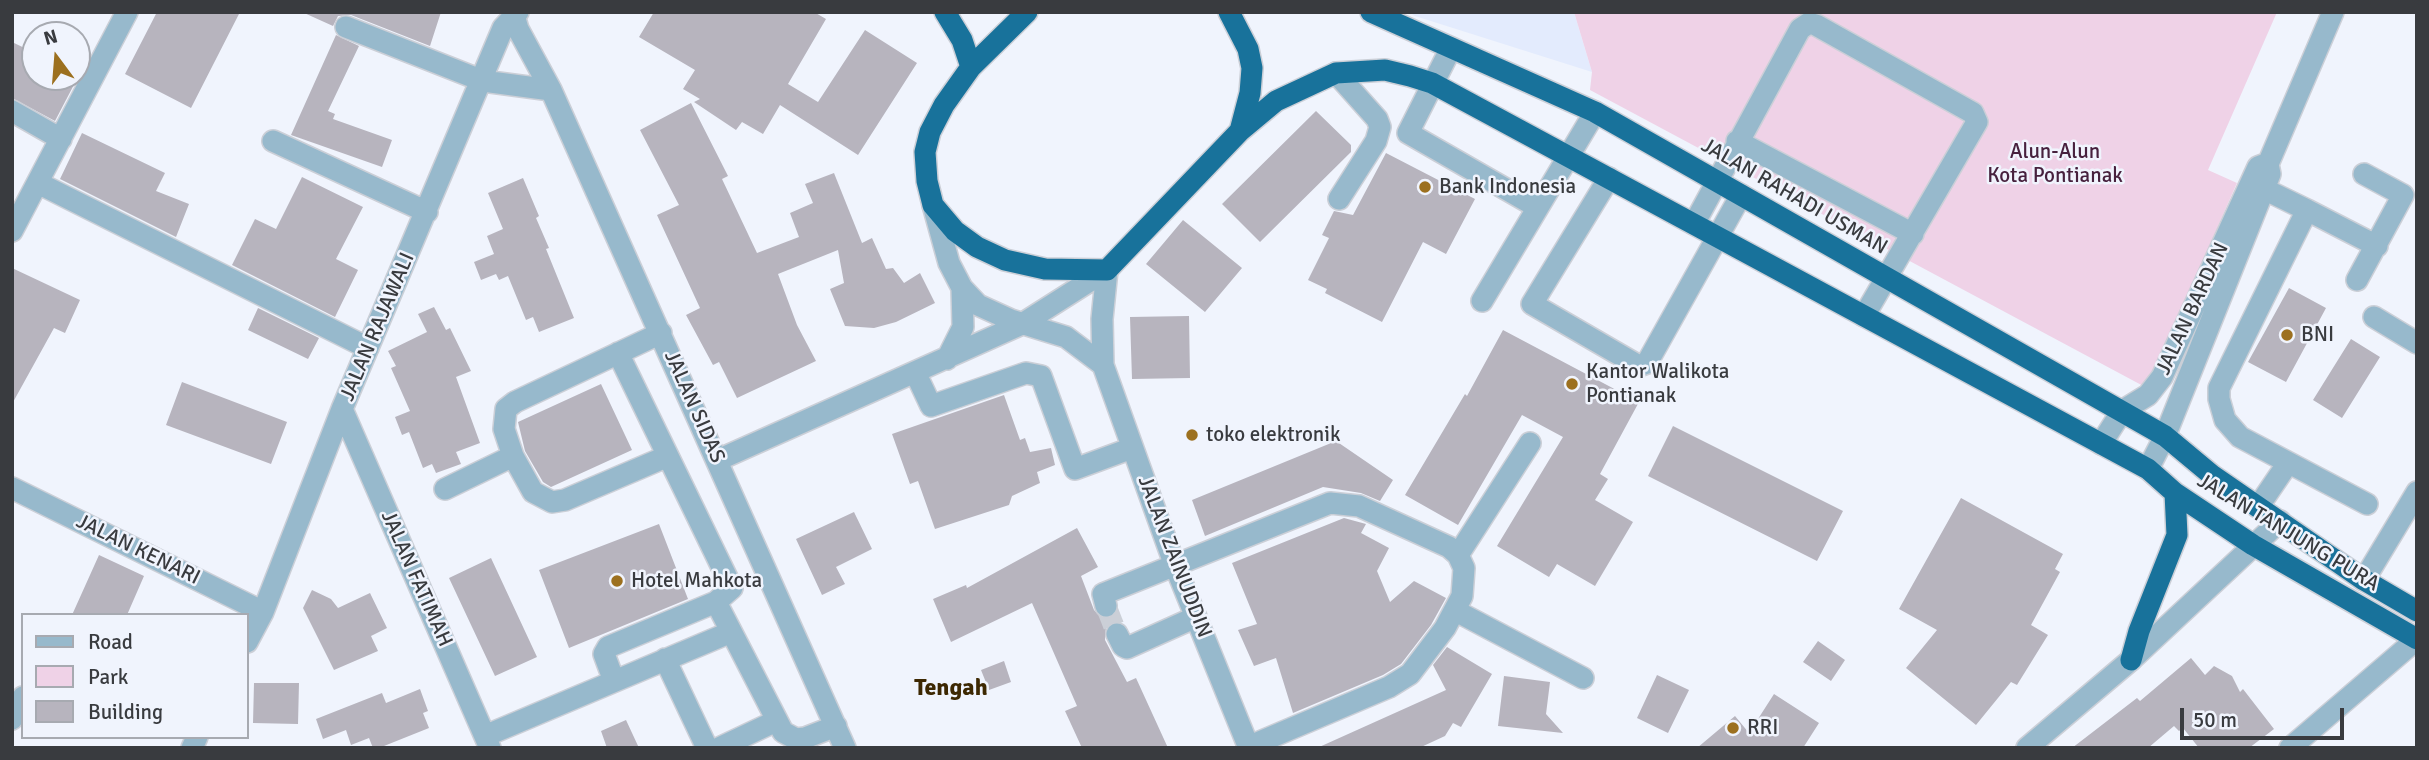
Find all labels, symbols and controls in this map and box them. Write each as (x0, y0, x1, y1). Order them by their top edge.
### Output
north arrow (21, 21, 91, 91)
text: N (41, 24, 60, 51)
street label: JALAN RAHADI USMAN (1696, 133, 1892, 261)
park label: Alun-Alun Kota Pontianak (1987, 139, 2123, 189)
place label: Bank Indonesia (1439, 174, 1576, 200)
marker: Bank Indonesia (1417, 179, 1433, 195)
street label: JALAN BARDAN (2151, 239, 2235, 379)
street label: JALAN RAJAWALI (335, 249, 421, 405)
place label: BNI (2301, 322, 2334, 348)
marker: BNI (2279, 327, 2295, 343)
street label: JALAN SIDAS (658, 347, 730, 467)
place label: Kantor Walikota Pontianak (1586, 359, 1729, 409)
marker: Kantor Walikota Pontianak (1564, 376, 1580, 392)
place label: toko elektronik (1206, 422, 1341, 448)
marker: toko elektronik (1184, 427, 1200, 443)
street label: JALAN TANJUNG PURA (2192, 469, 2384, 597)
street label: JALAN ZAINUDDIN (1132, 473, 1216, 641)
street label: JALAN FATIMAH (375, 507, 457, 651)
street label: JALAN KENARI (72, 509, 204, 591)
place label: Hotel Mahkota (631, 568, 762, 594)
marker: Hotel Mahkota (609, 573, 625, 589)
legend (21, 613, 248, 739)
text: Road (88, 629, 133, 655)
text: Park (88, 664, 128, 690)
district label: Tengah (914, 675, 988, 703)
scale bar (2184, 694, 2348, 738)
text: Building (88, 699, 163, 725)
text: 50 m (2193, 707, 2237, 733)
place label: RRI (1747, 715, 1778, 741)
marker: RRI (1725, 720, 1741, 736)

